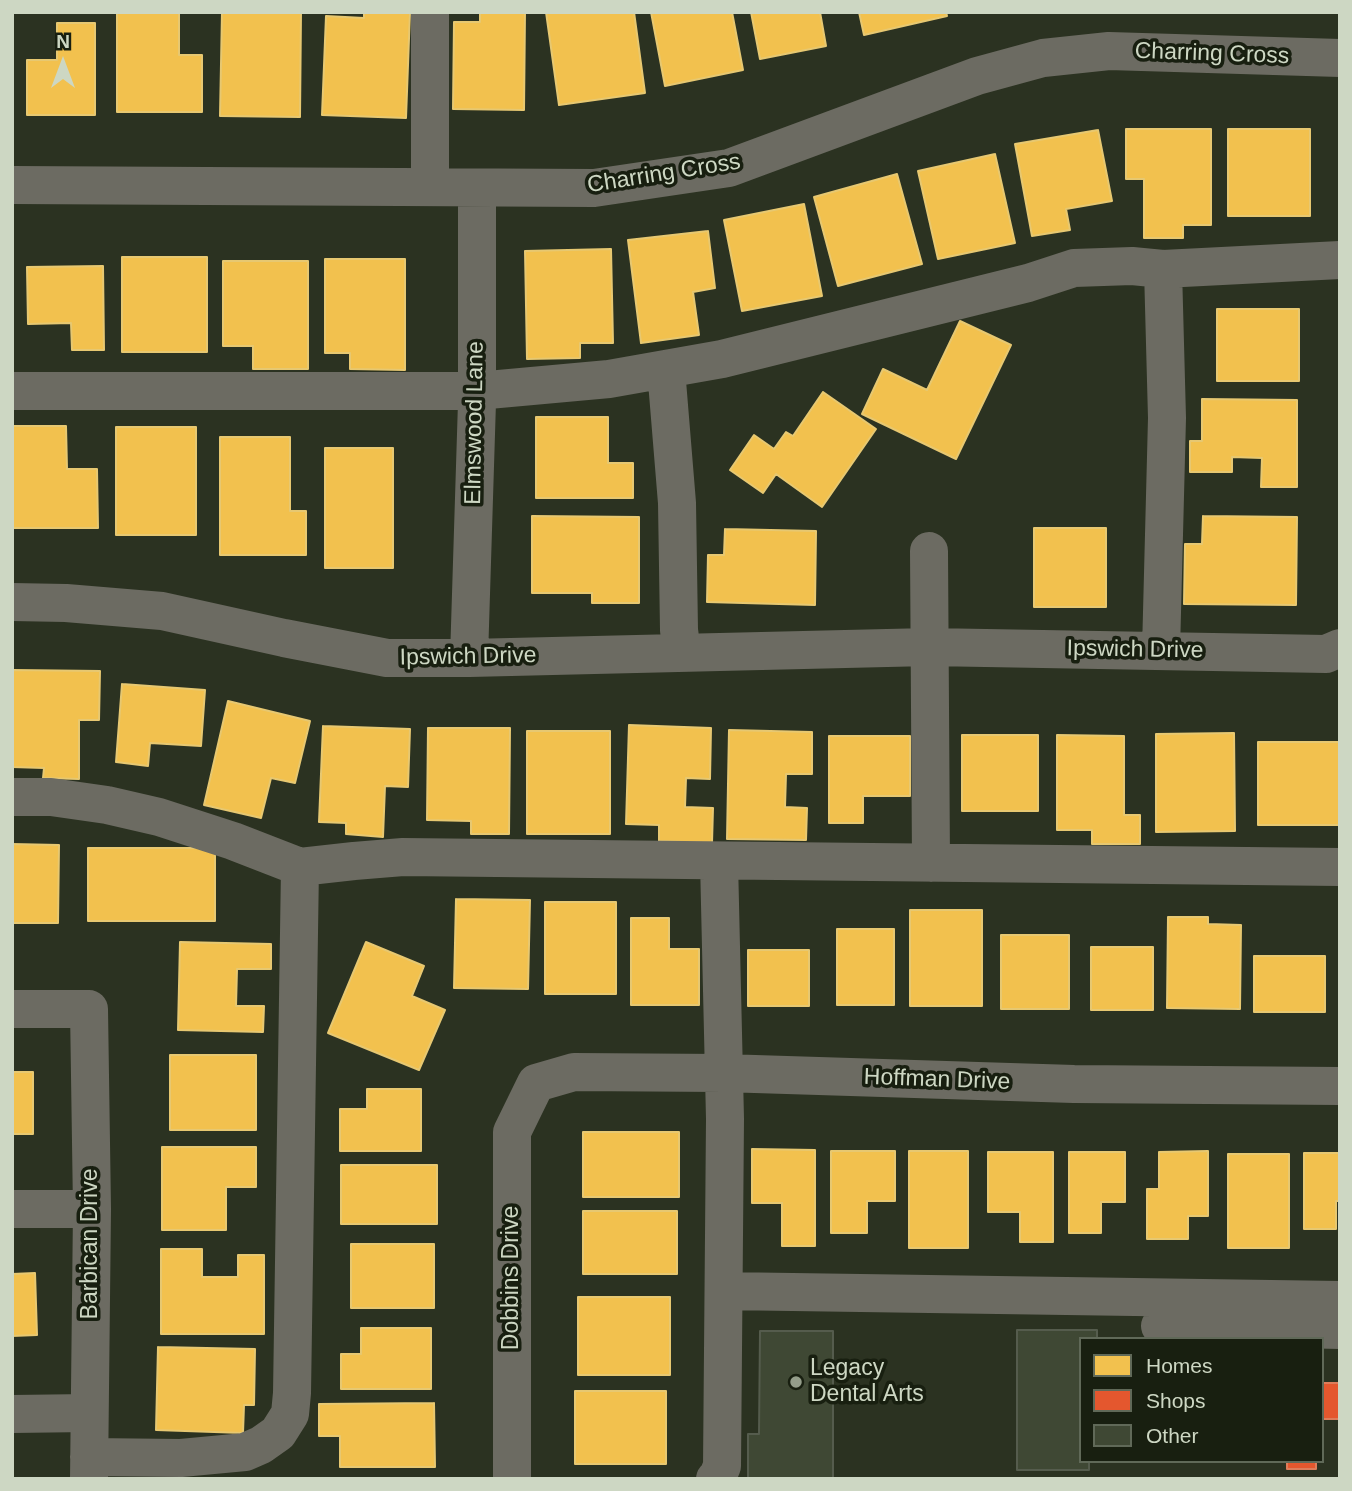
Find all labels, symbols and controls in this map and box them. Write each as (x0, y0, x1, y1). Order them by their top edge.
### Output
north arrow (28, 28, 98, 98)
text: N (56, 31, 70, 52)
street label: Charring Cross (1134, 38, 1290, 70)
street label: Charring Cross (585, 148, 743, 200)
street label: Elmswood Lane (460, 341, 490, 505)
street label: Ipswich Drive (1066, 635, 1204, 665)
street label: Ipswich Drive (399, 642, 537, 672)
street label: Hoffman Drive (863, 1064, 1011, 1096)
street label: Barbican Drive (77, 1169, 105, 1319)
street label: Dobbins Drive (498, 1206, 526, 1350)
legend (1079, 1337, 1324, 1463)
text: Homes (1146, 1354, 1213, 1377)
place label: Legacy Dental Arts (810, 1355, 924, 1409)
marker: Legacy Dental Arts (788, 1374, 804, 1390)
text: Shops (1146, 1389, 1206, 1412)
text: Other (1146, 1424, 1199, 1447)

